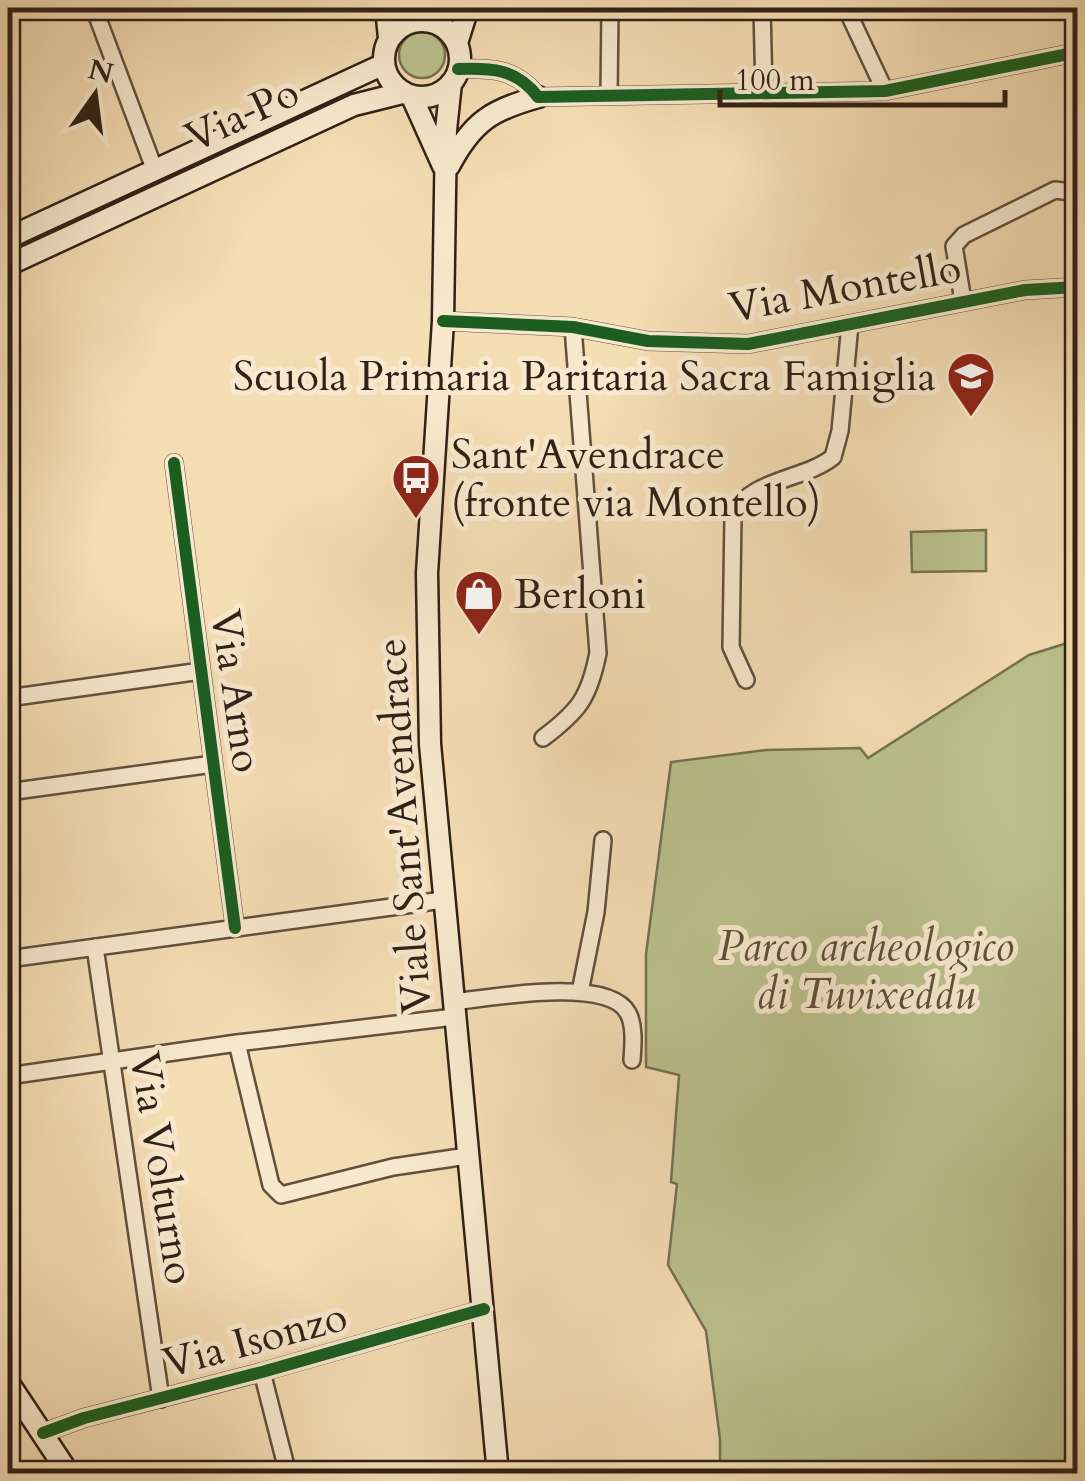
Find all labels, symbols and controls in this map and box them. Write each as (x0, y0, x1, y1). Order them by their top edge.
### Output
north arrow (45, 45, 145, 145)
scale bar (720, 45, 1005, 107)
text: N (84, 50, 117, 93)
text: 100 m (735, 60, 815, 101)
street label: Via Po (176, 64, 308, 166)
street label: Via Montello (725, 240, 965, 336)
place label: Scuola Primaria Paritaria Sacra Famiglia (233, 348, 936, 405)
school or university icon: Scuola Primaria Paritaria Sacra Famiglia (945, 350, 997, 418)
place label: Sant'Avendrace (fronte via Montello) (451, 426, 821, 531)
bus stop icon: Sant'Avendrace (fronte via Montello) (390, 452, 442, 520)
place label: Berloni (514, 566, 646, 623)
shop icon: Berloni (453, 568, 505, 636)
street label: Via Arno (196, 606, 276, 776)
street label: Viale Sant'Avendrace (362, 637, 446, 1015)
park label: Parco archeologico di Tuvixeddu (718, 918, 1014, 1023)
street label: Via Volturno (116, 1048, 208, 1288)
street label: Via Isonzo (157, 1288, 353, 1392)

